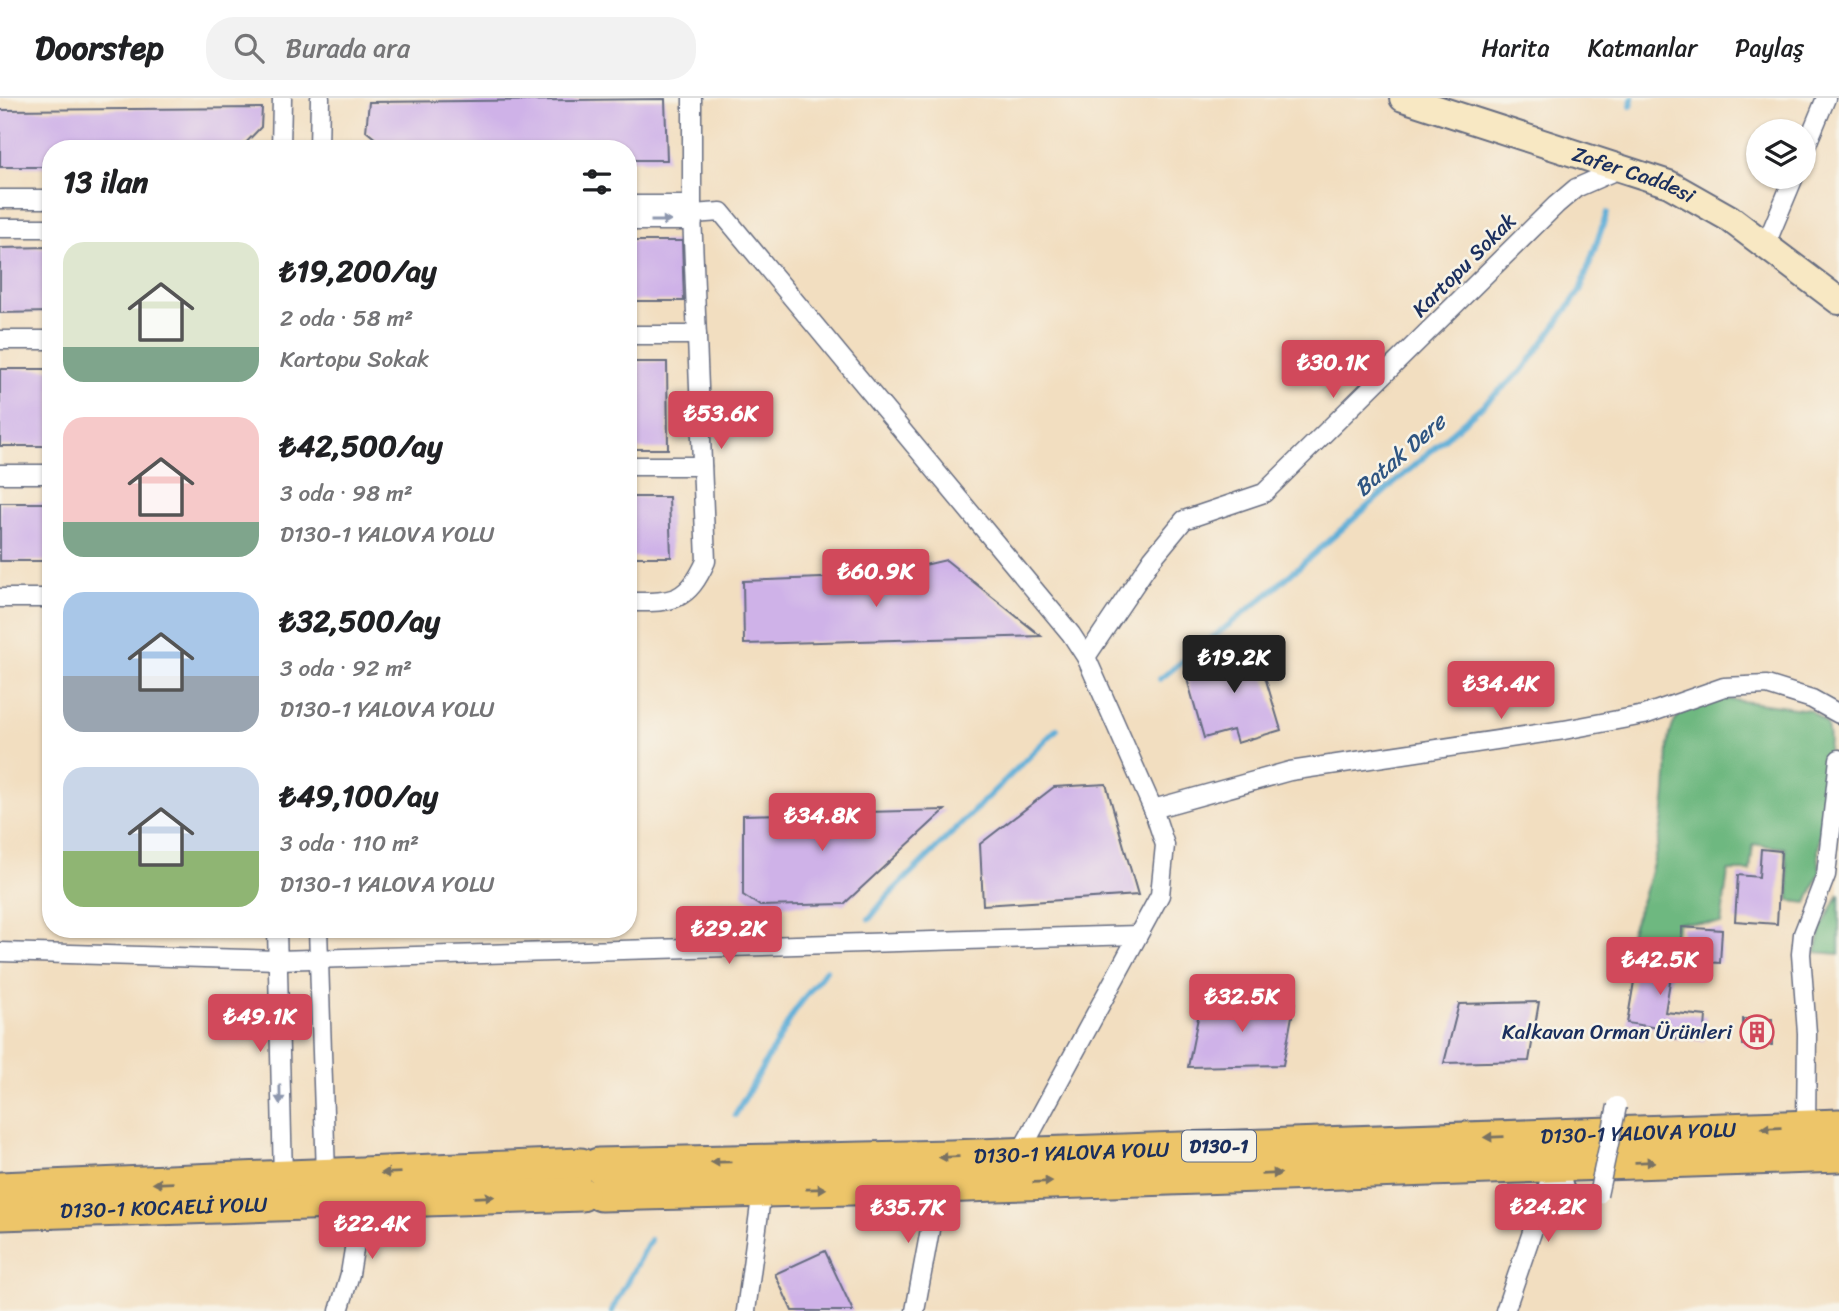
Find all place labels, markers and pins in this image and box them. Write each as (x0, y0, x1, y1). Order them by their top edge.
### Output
pin: ₺30.1K (1276, 341, 1390, 400)
pin: ₺53.6K (664, 392, 778, 451)
pin: ₺60.9K (819, 550, 933, 609)
pin: ₺19.2K (1177, 636, 1291, 695)
pin: ₺34.4K (1444, 662, 1558, 721)
pin: ₺34.8K (765, 794, 879, 853)
pin: ₺29.2K (672, 906, 786, 966)
pin: ₺42.5K (1603, 937, 1717, 997)
pin: ₺32.5K (1185, 974, 1299, 1034)
pin: ₺49.1K (203, 995, 317, 1054)
place label: Kalkavan Orman Ürünleri (1502, 1013, 1733, 1051)
building icon: Kalkavan Orman Ürünleri (1738, 1013, 1776, 1051)
pin: ₺24.2K (1491, 1184, 1605, 1244)
pin: ₺35.7K (851, 1186, 965, 1245)
pin: ₺22.4K (315, 1202, 429, 1261)

